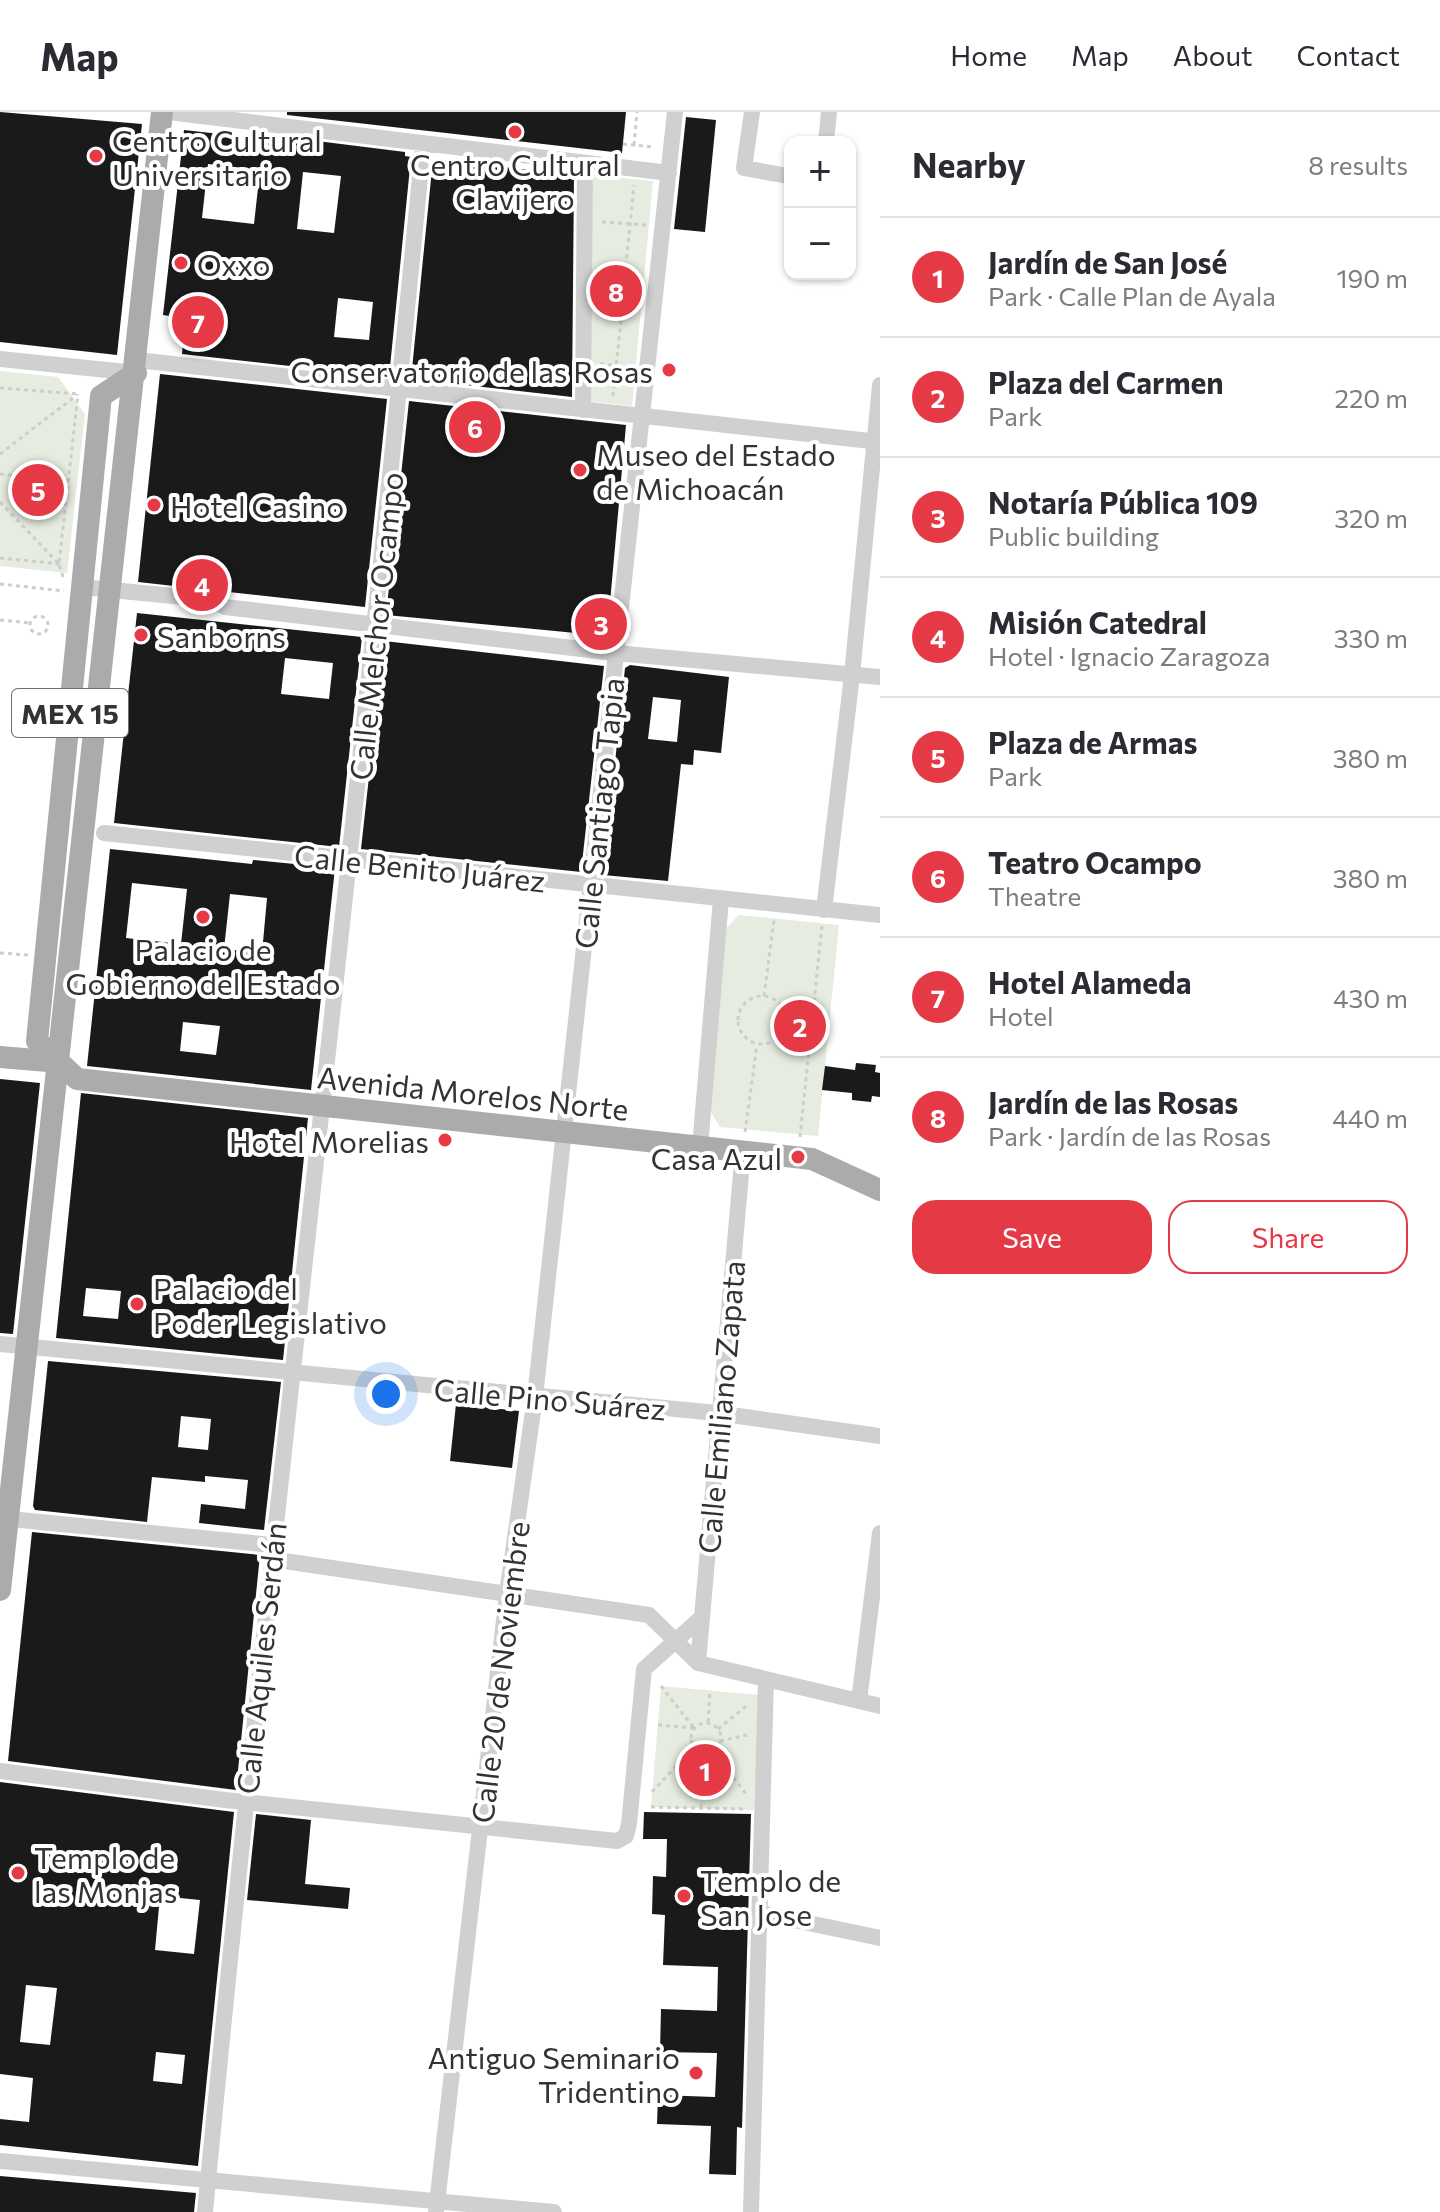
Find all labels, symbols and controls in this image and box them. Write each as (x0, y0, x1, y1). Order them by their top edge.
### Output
text: Map (40, 32, 119, 79)
text: Home (950, 38, 1027, 72)
text: Map (1071, 38, 1129, 72)
text: About (1173, 38, 1253, 72)
text: Contact (1297, 38, 1400, 72)
place label: Centro Cultural Universitario (112, 121, 322, 192)
marker: Centro Cultural Clavijero (506, 123, 524, 141)
map controls (784, 136, 856, 280)
button: + (784, 136, 856, 208)
text: Nearby (912, 143, 1026, 185)
place label: Centro Cultural Clavijero (410, 145, 620, 216)
marker: Centro Cultural Universitario (87, 147, 105, 165)
text: 8 results (1308, 149, 1408, 180)
button: − (784, 208, 856, 280)
text: Jardín de San José (988, 243, 1227, 280)
place label: Oxxo (197, 245, 270, 282)
marker: Oxxo (172, 254, 190, 272)
pin: 8 (590, 261, 642, 321)
text: 1 (932, 262, 944, 293)
text: 190 m (1336, 262, 1408, 293)
text: Park · Calle Plan de Ayala (988, 280, 1276, 311)
pin: 7 (172, 292, 224, 352)
place label: Conservatorio de las Rosas (290, 352, 653, 389)
marker: Conservatorio de las Rosas (660, 361, 678, 379)
text: Plaza del Carmen (988, 363, 1224, 400)
text: 2 (931, 382, 945, 413)
text: 220 m (1335, 382, 1408, 413)
pin: 6 (449, 397, 501, 457)
text: Park (988, 400, 1042, 431)
place label: Museo del Estado de Michoacán (596, 435, 836, 506)
pin: 5 (12, 460, 64, 520)
marker: Museo del Estado de Michoacán (571, 461, 589, 479)
street label: Calle Melchor Ocampo (340, 470, 410, 782)
text: Notaría Pública 109 (988, 483, 1258, 520)
place label: Hotel Casino (170, 487, 344, 524)
marker: Hotel Casino (145, 496, 163, 514)
text: 3 (930, 502, 946, 533)
text: 320 m (1334, 502, 1408, 533)
text: Public building (988, 520, 1159, 551)
pin: 4 (176, 555, 228, 615)
pin: 3 (575, 594, 627, 654)
text: Misión Catedral (988, 603, 1207, 640)
place label: Sanborns (157, 617, 286, 654)
text: 4 (930, 622, 946, 653)
text: 330 m (1334, 622, 1408, 653)
marker: Sanborns (132, 626, 150, 644)
text: Hotel · Ignacio Zaragoza (988, 640, 1270, 671)
street label: Calle Santiago Tapia (565, 676, 631, 950)
road number: MEX 15 (12, 689, 128, 737)
text: Plaza de Armas (988, 723, 1197, 760)
text: 5 (930, 742, 946, 773)
text: 380 m (1333, 742, 1408, 773)
text: Park (988, 760, 1042, 791)
street label: Calle Benito Juárez (293, 835, 547, 899)
text: Teatro Ocampo (988, 843, 1202, 880)
text: 6 (930, 862, 946, 893)
text: 380 m (1333, 862, 1408, 893)
text: Theatre (988, 880, 1081, 911)
marker: Palacio de Gobierno del Estado (194, 908, 212, 926)
place label: Palacio de Gobierno del Estado (65, 930, 341, 1001)
text: Hotel Alameda (988, 963, 1191, 1000)
text: 7 (931, 982, 945, 1013)
text: 430 m (1333, 982, 1408, 1013)
pin: 2 (774, 996, 826, 1056)
text: Hotel (988, 1000, 1054, 1031)
street label: Avenida Morelos Norte (316, 1057, 630, 1127)
text: Jardín de las Rosas (988, 1083, 1238, 1120)
text: 8 (930, 1102, 946, 1133)
text: 440 m (1332, 1102, 1408, 1133)
text: Park · Jardín de las Rosas (988, 1120, 1271, 1151)
place label: Hotel Morelias (229, 1122, 429, 1159)
marker: Hotel Morelias (436, 1131, 454, 1149)
place label: Casa Azul (651, 1139, 782, 1176)
marker: Casa Azul (789, 1148, 807, 1166)
button: Save (912, 1200, 1152, 1274)
button: Share (1168, 1200, 1408, 1274)
street label: Calle Emiliano Zapata (689, 1259, 751, 1555)
place label: Palacio del Poder Legislativo (153, 1269, 387, 1340)
marker: Palacio del Poder Legislativo (128, 1295, 146, 1313)
street label: Calle Pino Suárez (433, 1369, 667, 1427)
your location (366, 1374, 406, 1414)
street label: Calle 20 de Noviembre (462, 1519, 536, 1825)
street label: Calle Aquiles Serdán (227, 1520, 293, 1796)
pin: 1 (679, 1740, 731, 1800)
place label: Templo de las Monjas (34, 1838, 177, 1909)
place label: Templo de San Jose (700, 1861, 841, 1932)
marker: Templo de las Monjas (9, 1864, 27, 1882)
marker: Templo de San Jose (675, 1887, 693, 1905)
place label: Antiguo Seminario Tridentino (428, 2038, 680, 2109)
marker: Antiguo Seminario Tridentino (687, 2064, 705, 2082)

